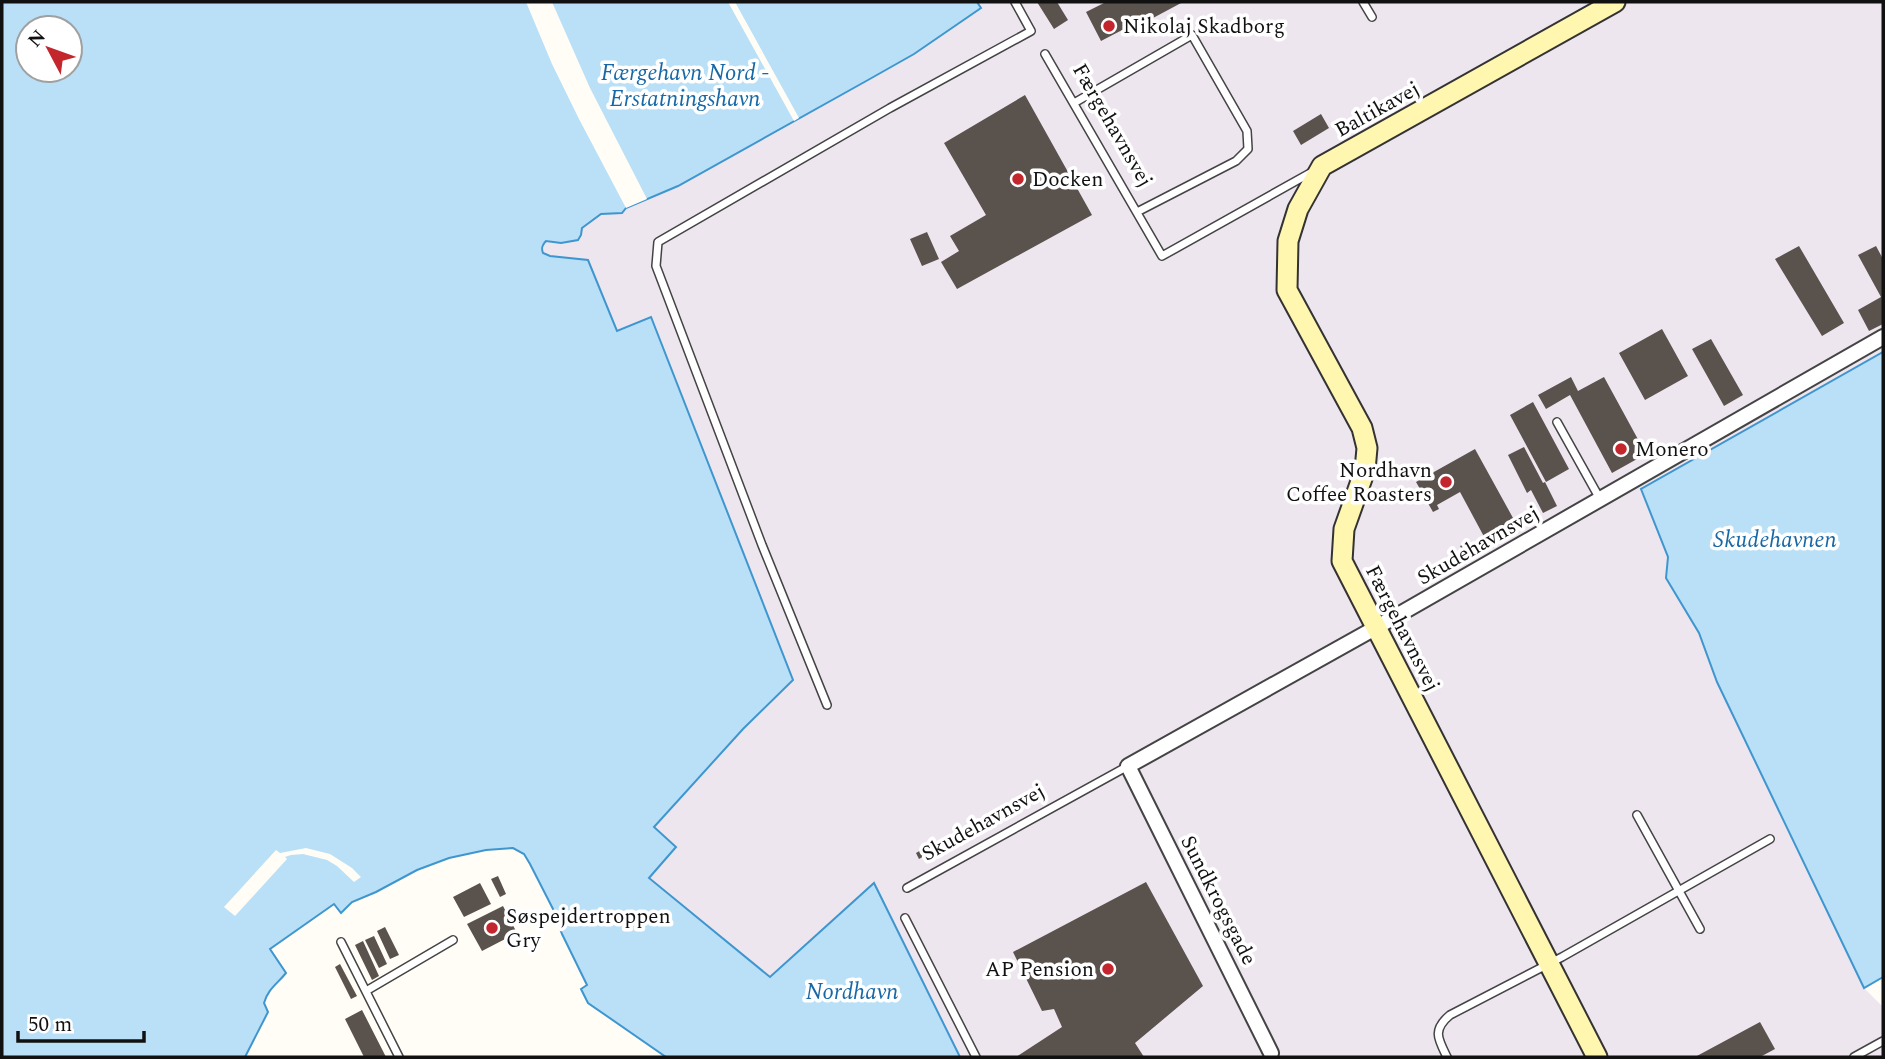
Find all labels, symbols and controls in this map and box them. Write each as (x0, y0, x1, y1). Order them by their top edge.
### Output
place label: Nikolaj Skadborg (1123, 11, 1285, 43)
north arrow (14, 14, 84, 84)
marker: Nikolaj Skadborg (1101, 18, 1117, 34)
text: N (21, 23, 53, 54)
water label: Færgehavn Nord - Erstatningshavn (601, 56, 769, 117)
street label: Færgehavnsvej (1064, 58, 1161, 193)
street label: Baltikavej (1329, 73, 1426, 146)
place label: Docken (1032, 164, 1103, 196)
marker: Docken (1010, 171, 1026, 187)
place label: Monero (1635, 434, 1709, 466)
marker: Monero (1613, 441, 1629, 457)
place label: Nordhavn Coffee Roasters (1286, 455, 1432, 511)
marker: Nordhavn Coffee Roasters (1438, 474, 1454, 490)
street label: Skudehavnsvej (1411, 498, 1546, 594)
water label: Skudehavnen (1713, 523, 1837, 558)
street label: Færgehavnsvej (1356, 560, 1448, 697)
street label: Skudehavnsvej (916, 776, 1051, 870)
street label: Sundkrogsgade (1172, 830, 1265, 971)
place label: Søspejdertroppen Gry (506, 901, 671, 957)
marker: Søspejdertroppen Gry (484, 920, 500, 936)
place label: AP Pension (985, 954, 1094, 986)
marker: AP Pension (1100, 961, 1116, 977)
water label: Nordhavn (806, 975, 898, 1010)
scale bar (18, 1000, 144, 1044)
text: 50 m (28, 1009, 72, 1041)

